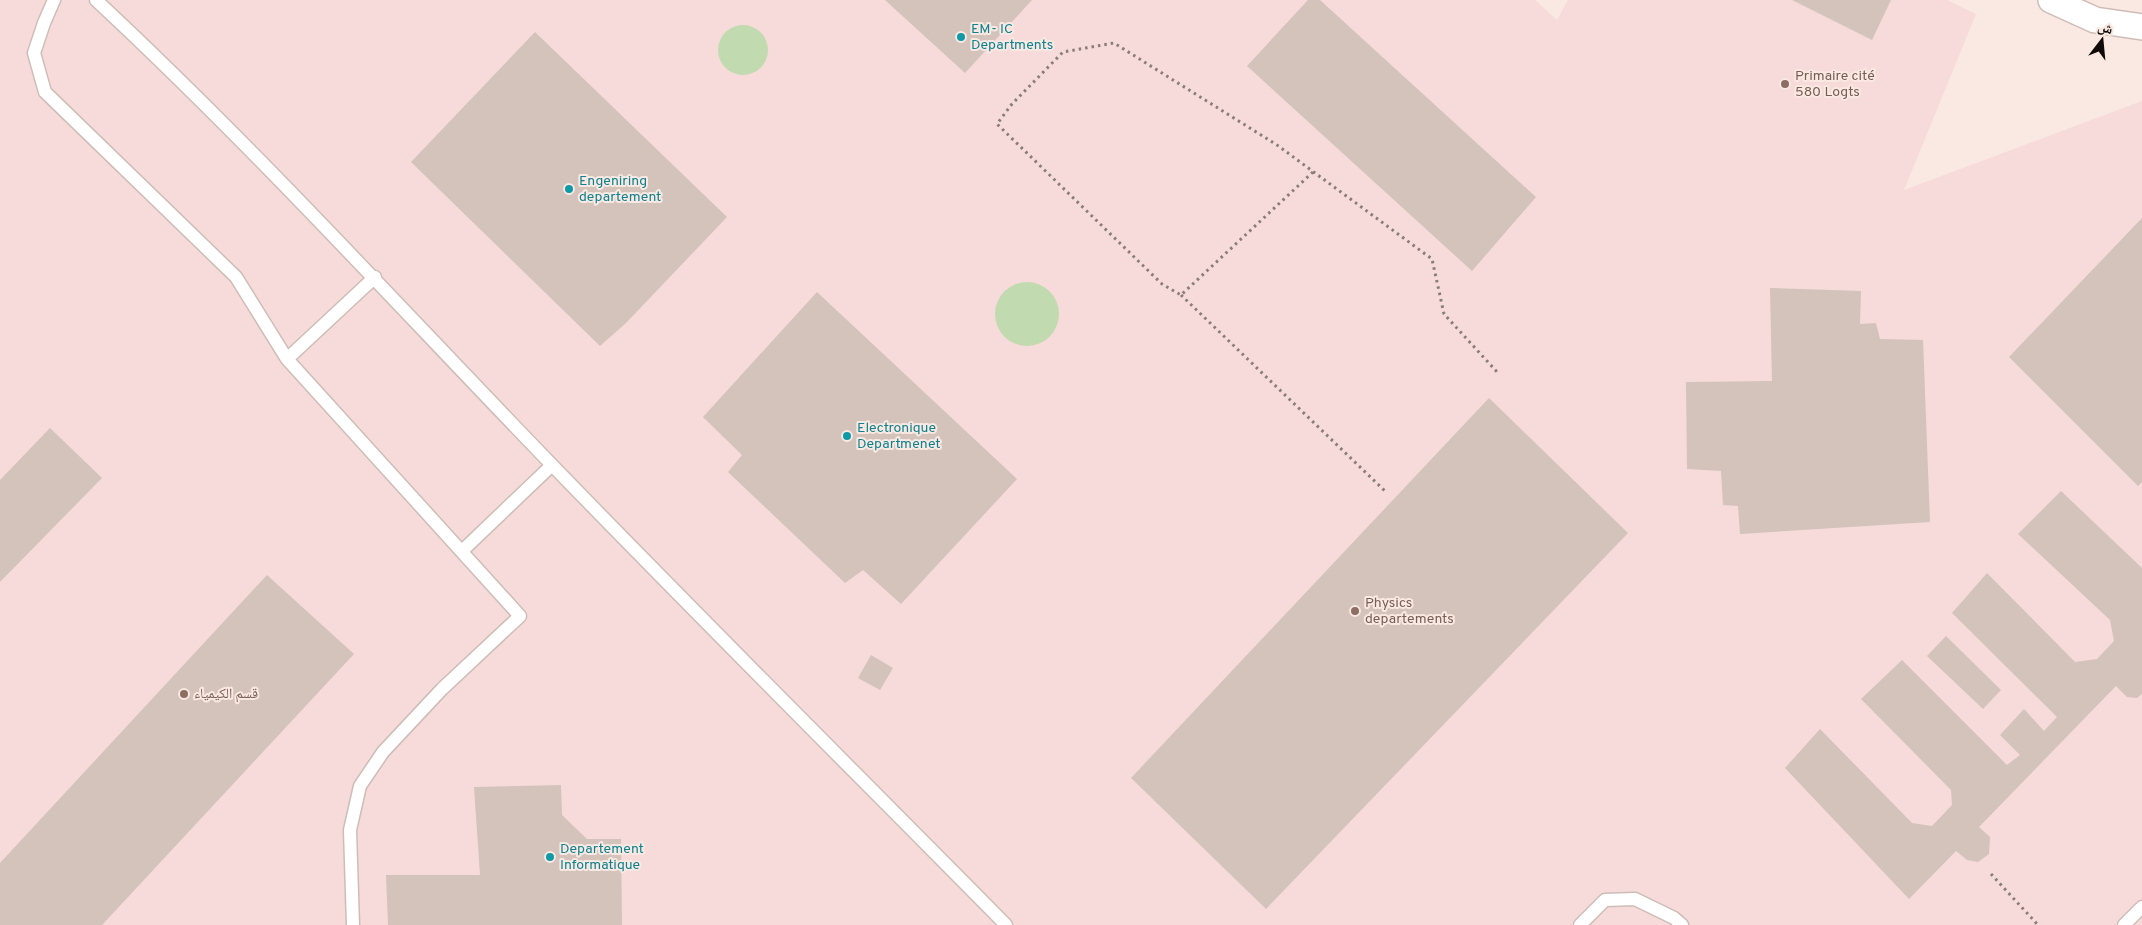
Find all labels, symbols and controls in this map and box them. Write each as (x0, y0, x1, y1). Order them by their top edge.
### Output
north arrow (2077, 15, 2127, 65)
text: ش (2096, 19, 2115, 39)
place label: EM- IC Departments (971, 21, 1053, 54)
marker: EM- IC Departments (955, 31, 967, 43)
place label: Primaire cité 580 Logts (1795, 68, 1875, 101)
marker: Primaire cité 580 Logts (1779, 78, 1791, 90)
place label: Engeniring departement (579, 173, 661, 206)
marker: Engeniring departement (563, 183, 575, 195)
place label: Electronique Departmenet (857, 420, 941, 453)
marker: Electronique Departmenet (841, 430, 853, 442)
place label: Physics departements (1365, 595, 1454, 628)
marker: Physics departements (1349, 605, 1361, 617)
place label: قسم الكيمياء (194, 686, 258, 703)
marker: قسم الكيمياء (178, 688, 190, 700)
place label: Departement Informatique (560, 841, 644, 874)
marker: Departement Informatique (544, 851, 556, 863)

